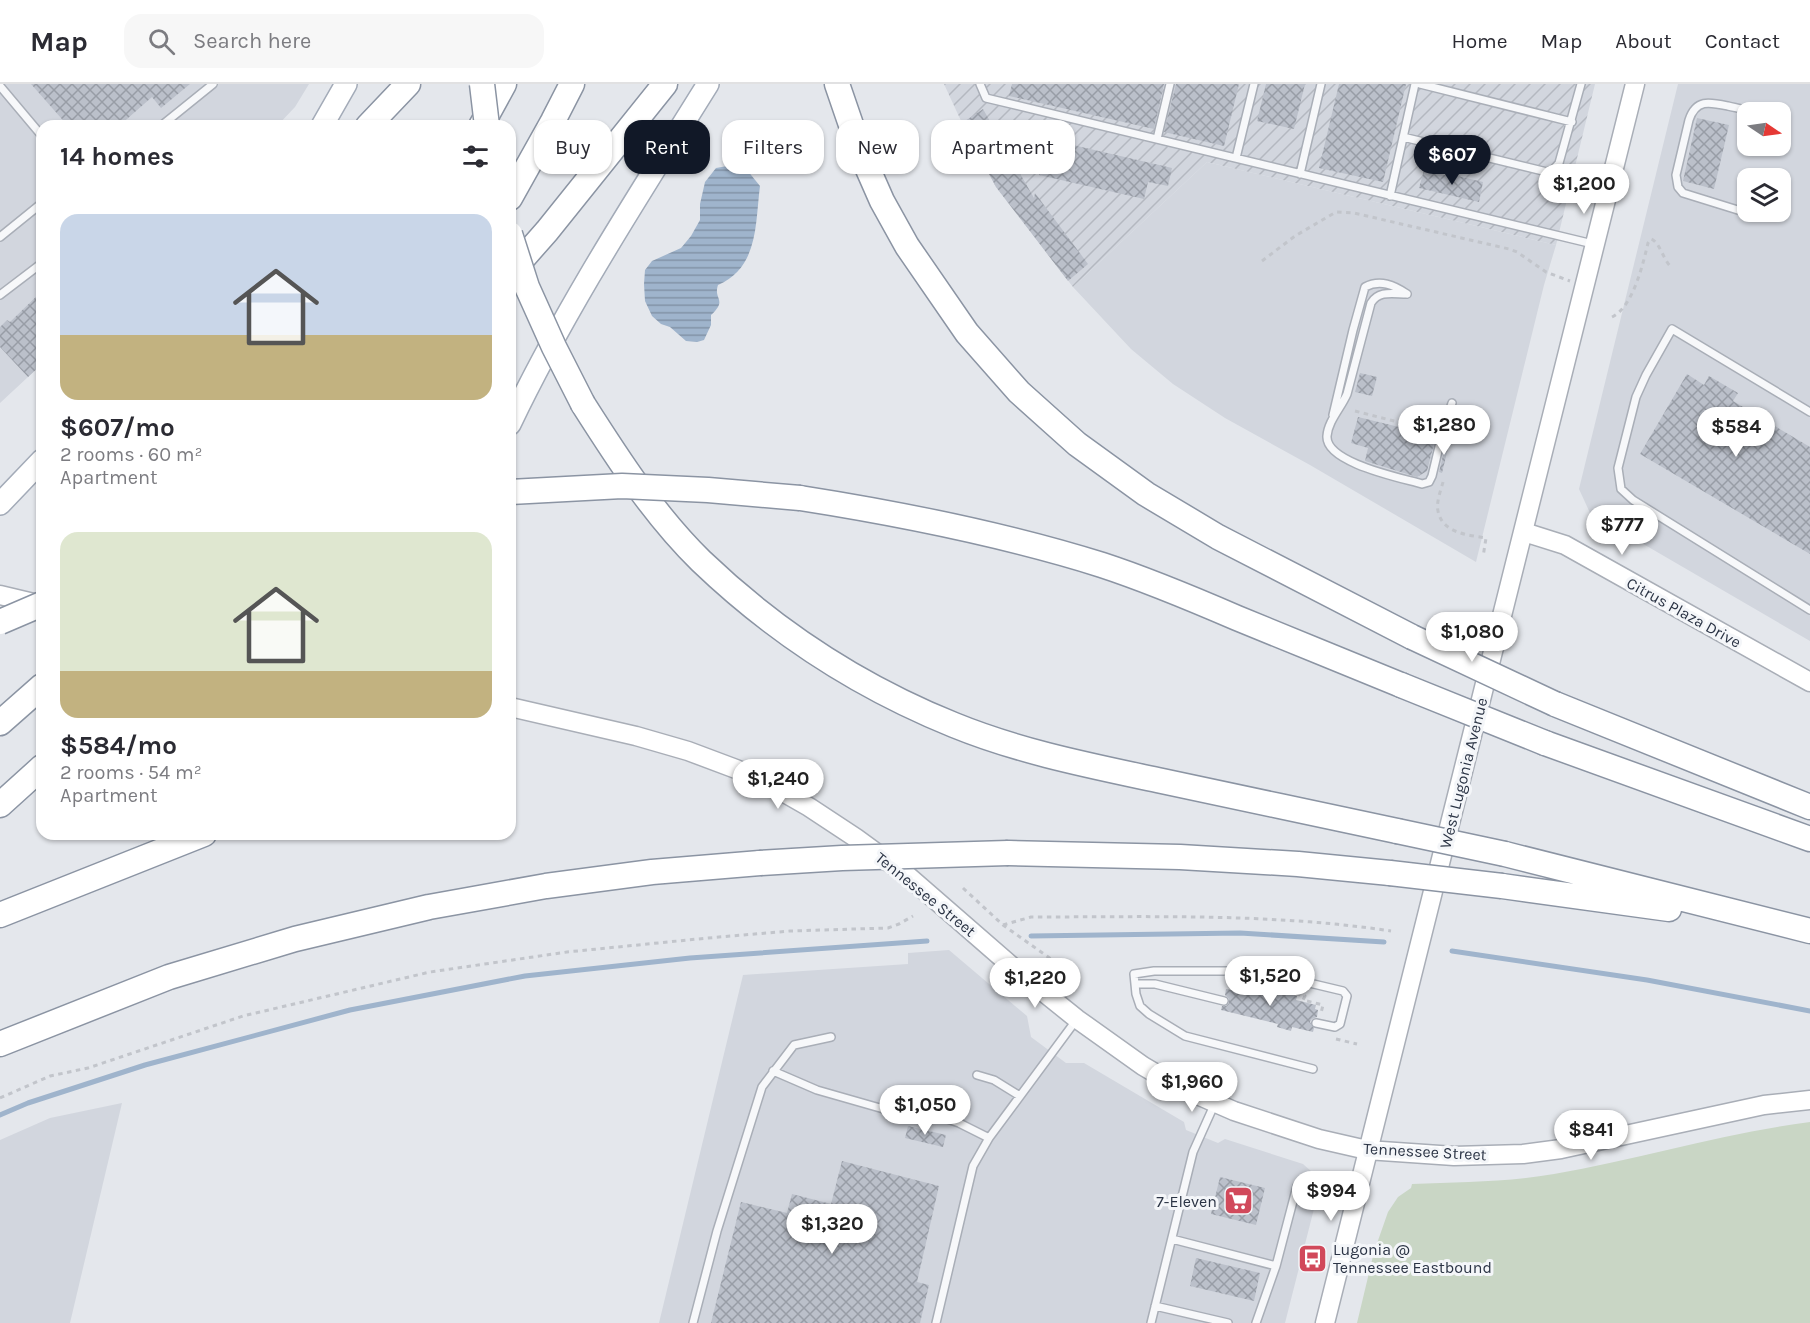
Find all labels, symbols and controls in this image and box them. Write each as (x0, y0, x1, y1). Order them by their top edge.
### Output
search box (124, 14, 544, 68)
text: Map (30, 25, 88, 58)
icon: search (145, 25, 178, 58)
text: Search here (193, 28, 311, 54)
text: Home (1452, 29, 1508, 53)
text: Map (1541, 29, 1582, 53)
text: About (1615, 29, 1672, 53)
text: Contact (1705, 29, 1780, 53)
north arrow (1737, 102, 1791, 156)
map controls (1737, 102, 1791, 222)
chip: Buy (534, 120, 612, 174)
chip: Rent (624, 120, 710, 174)
chip: Filters (722, 120, 824, 174)
chip: New (836, 120, 919, 174)
chip: Apartment (931, 120, 1075, 174)
pin: $607 (1416, 135, 1488, 186)
icon: filters (459, 140, 492, 173)
text: 14 homes (60, 141, 174, 172)
text: $607 (1428, 143, 1476, 166)
pin: $1,200 (1535, 164, 1633, 215)
button: layers (1737, 168, 1791, 222)
text: $1,200 (1552, 172, 1616, 195)
icon: home (222, 253, 330, 361)
pin: $1,280 (1395, 405, 1493, 456)
pin: $584 (1700, 407, 1772, 458)
text: $607/mo (60, 412, 175, 443)
text: $1,280 (1412, 413, 1476, 436)
text: $584 (1711, 415, 1761, 438)
text: 2 rooms · 60 m² (60, 443, 203, 466)
text: Apartment (60, 466, 158, 489)
pin: $777 (1586, 505, 1658, 556)
text: $777 (1600, 513, 1644, 536)
icon: home (222, 571, 330, 679)
street label: Citrus Plaza Drive (1623, 573, 1744, 652)
pin: $1,080 (1423, 612, 1521, 663)
text: $1,080 (1440, 620, 1504, 643)
street label: West Lugonia Avenue (1436, 696, 1491, 851)
text: $584/mo (60, 730, 177, 761)
pin: $1,240 (729, 759, 827, 810)
text: 2 rooms · 54 m² (60, 761, 202, 784)
text: $1,240 (747, 767, 809, 790)
text: Apartment (60, 784, 158, 807)
street label: Tennessee Street (872, 848, 980, 941)
pin: $1,520 (1221, 956, 1319, 1007)
pin: $1,220 (986, 958, 1084, 1009)
text: $1,520 (1239, 964, 1301, 987)
text: $1,220 (1004, 966, 1066, 989)
pin: $1,960 (1143, 1062, 1241, 1113)
text: $1,960 (1161, 1070, 1223, 1093)
pin: $1,050 (876, 1085, 974, 1136)
text: $1,050 (894, 1093, 956, 1116)
pin: $841 (1555, 1110, 1627, 1161)
text: $841 (1568, 1118, 1614, 1141)
street label: Tennessee Street (1363, 1139, 1487, 1164)
pin: $994 (1295, 1171, 1367, 1222)
text: $994 (1306, 1179, 1356, 1202)
supermarket icon: 7-Eleven (1222, 1185, 1254, 1217)
place label: 7-Eleven (1156, 1192, 1217, 1211)
pin: $1,320 (783, 1204, 881, 1255)
text: $1,320 (800, 1212, 864, 1235)
place label: Lugonia @ Tennessee Eastbound (1333, 1240, 1492, 1277)
bus stop icon: Lugonia @ Tennessee Eastbound (1296, 1242, 1328, 1274)

